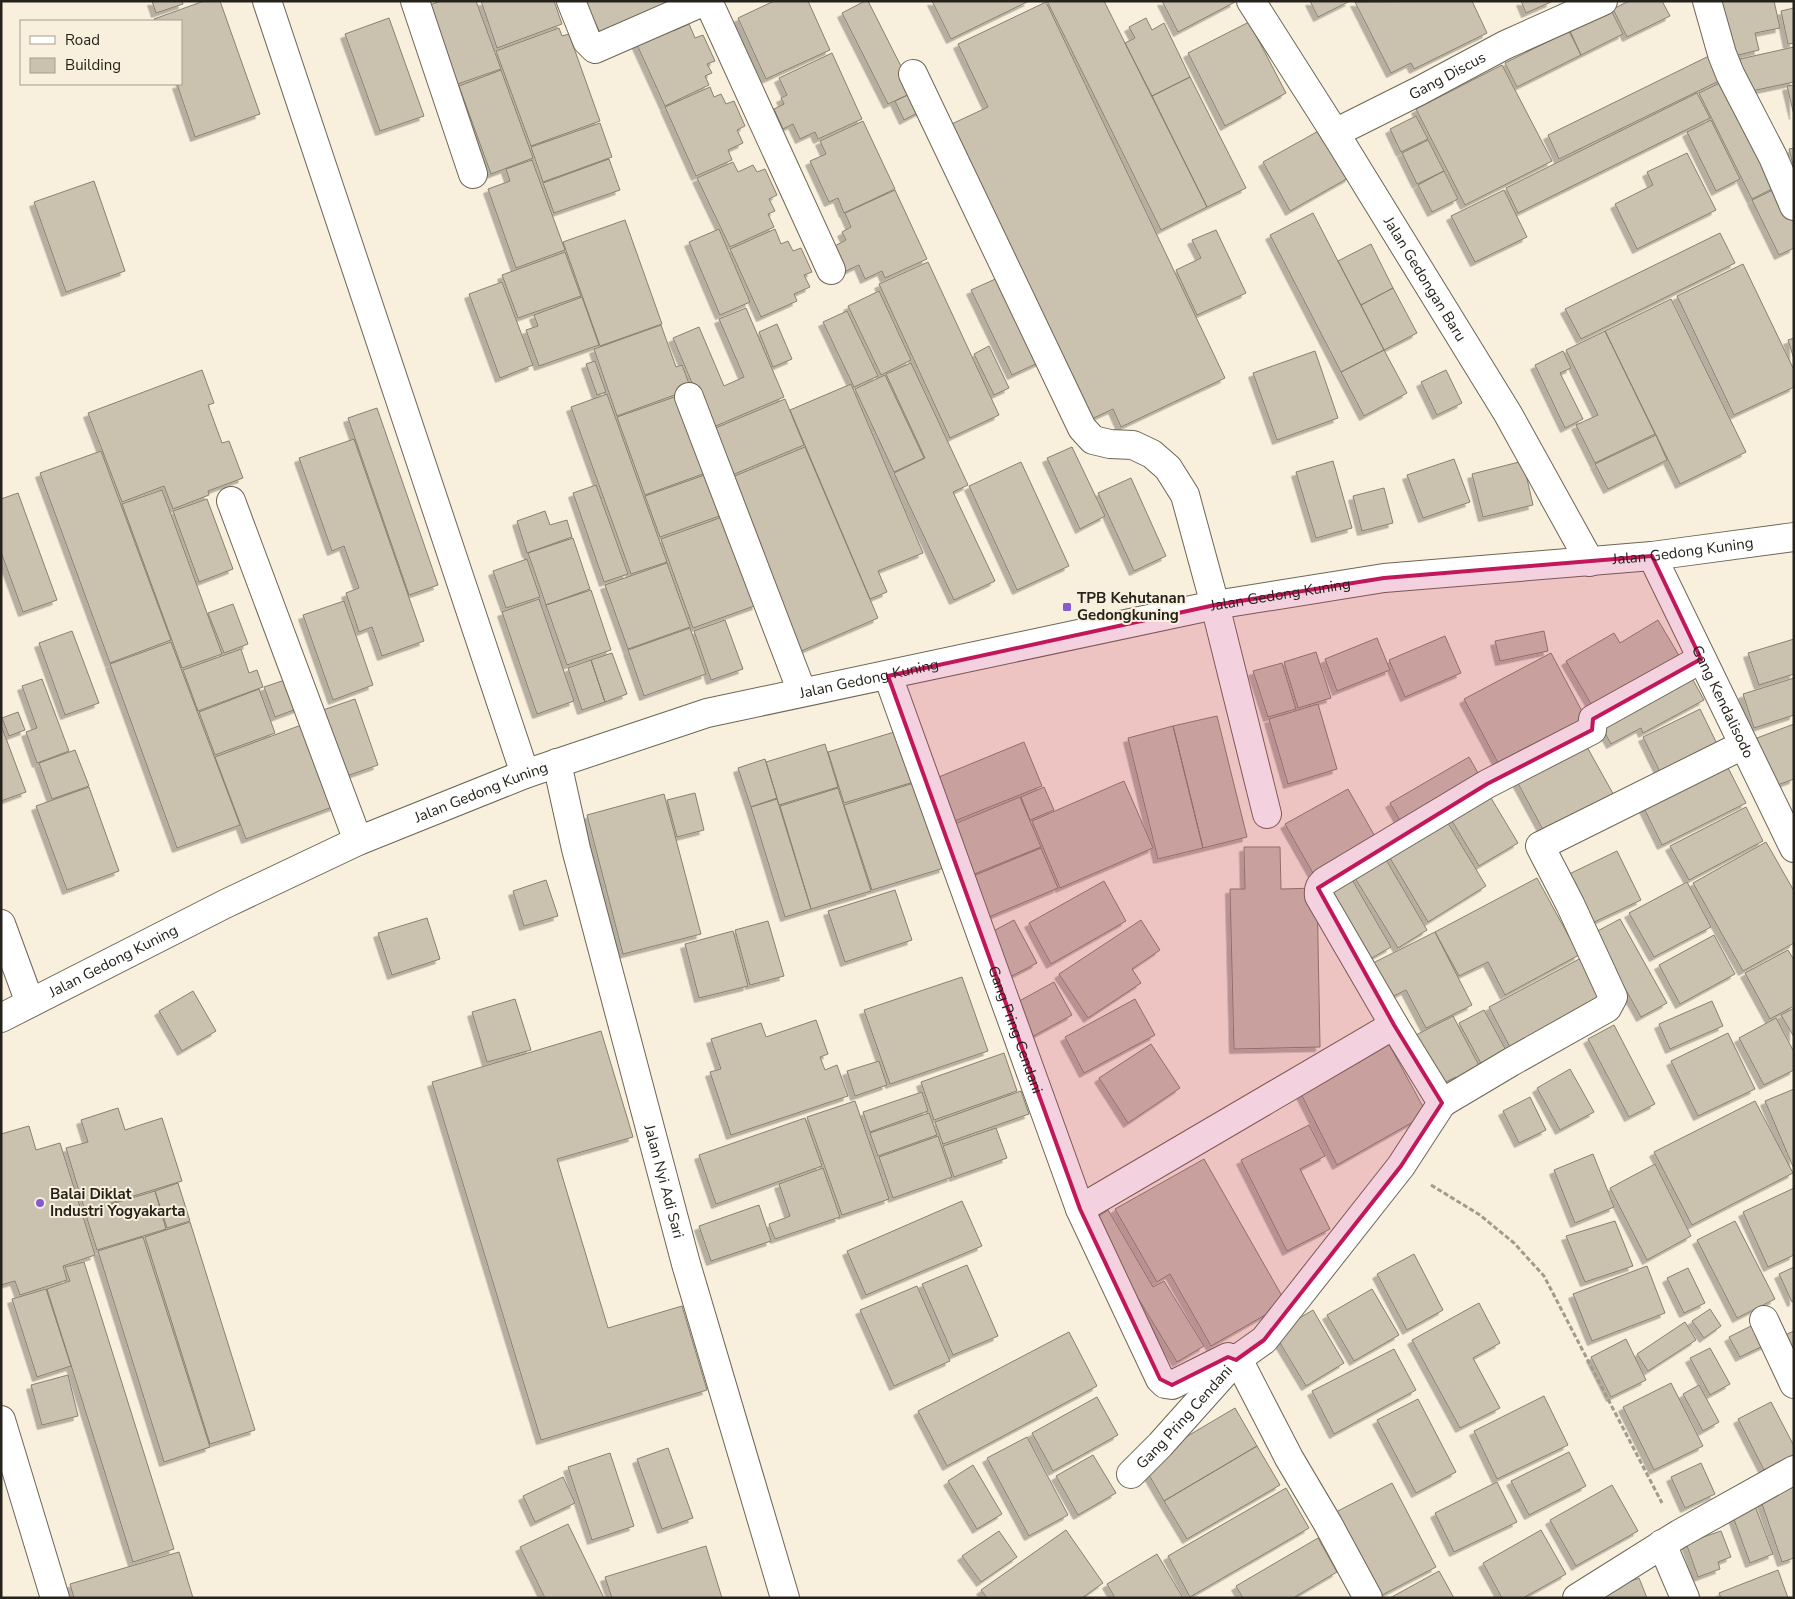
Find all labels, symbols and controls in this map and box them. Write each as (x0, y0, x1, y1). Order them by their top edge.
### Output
legend (20, 20, 182, 85)
text: Road (65, 30, 100, 50)
street label: Gang Discus (1405, 47, 1489, 104)
text: Building (65, 55, 121, 75)
street label: Jalan Gedongan Baru (1378, 212, 1471, 345)
street label: Jalan Gedong Kuning (1611, 533, 1755, 569)
street label: Jalan Gedong Kuning (1207, 573, 1352, 616)
place label: TPB Kehutanan Gedongkuning (1077, 588, 1186, 625)
marker: TPB Kehutanan Gedongkuning (1061, 601, 1073, 613)
street label: Gang Kendalisodo (1687, 642, 1759, 761)
street label: Jalan Gedong Kuning (797, 654, 940, 703)
street label: Jalan Gedong Kuning (411, 757, 550, 828)
street label: Jalan Gedong Kuning (45, 920, 181, 1002)
street label: Gang Pring Cendani (983, 963, 1048, 1096)
street label: Jalan Nyi Adi Sari (639, 1121, 689, 1240)
place label: Balai Diklat Industri Yogyakarta (50, 1184, 186, 1221)
marker: Balai Diklat Industri Yogyakarta (34, 1197, 46, 1209)
street label: Gang Pring Cendani (1132, 1361, 1237, 1473)

